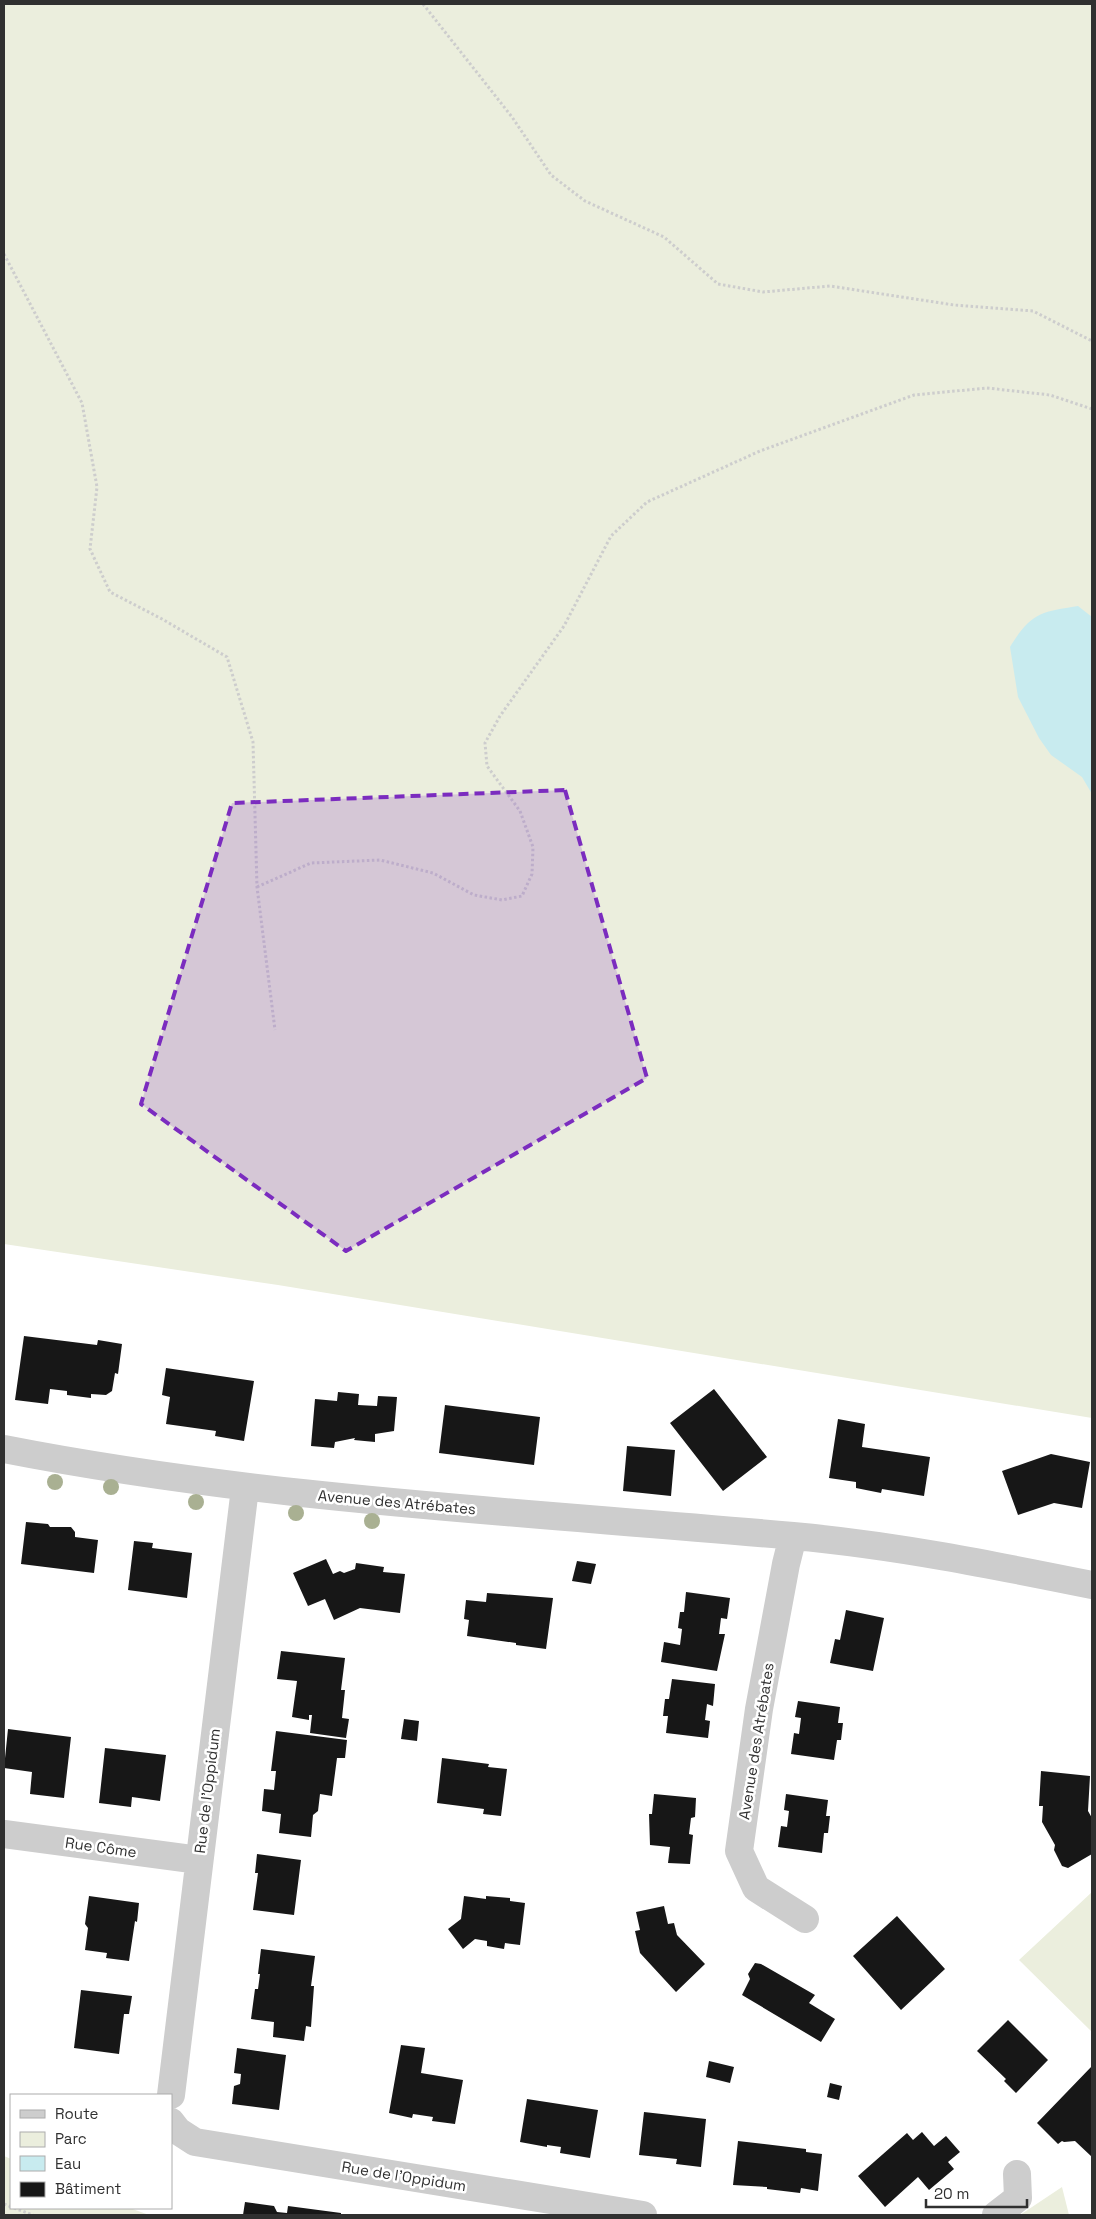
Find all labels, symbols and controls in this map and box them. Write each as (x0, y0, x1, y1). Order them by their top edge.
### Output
street label: Avenue des Atrébates (317, 1486, 477, 1518)
street label: Avenue des Atrébates (734, 1661, 778, 1821)
street label: Rue de l'Oppidum (190, 1727, 224, 1855)
street label: Rue Côme (64, 1833, 138, 1861)
legend (10, 2094, 172, 2209)
text: Route (55, 2104, 99, 2123)
text: Parc (55, 2129, 87, 2148)
text: Eau (55, 2154, 81, 2173)
street label: Rue de l'Oppidum (340, 2157, 468, 2195)
scale bar (926, 2176, 1027, 2208)
text: Bâtiment (55, 2179, 121, 2198)
text: 20 m (934, 2184, 969, 2203)

